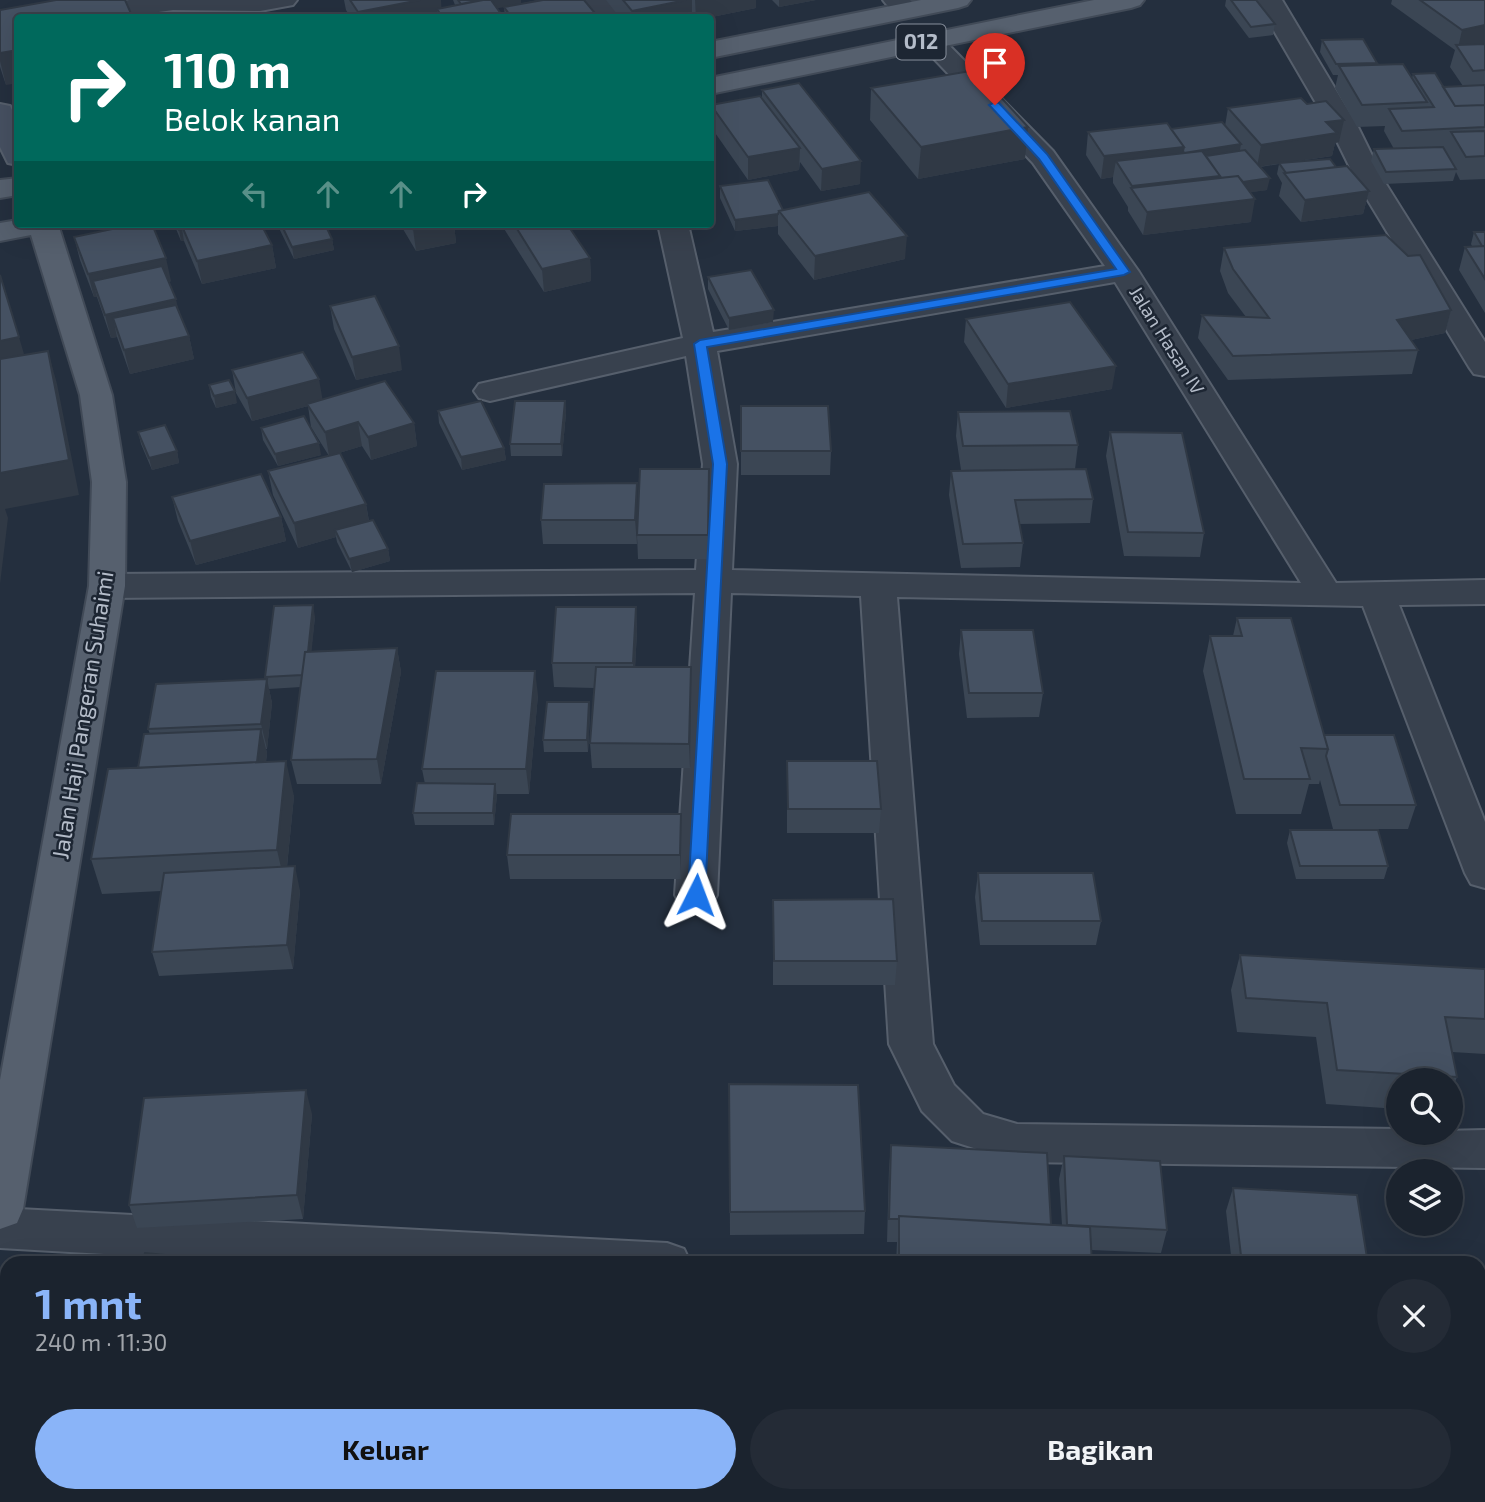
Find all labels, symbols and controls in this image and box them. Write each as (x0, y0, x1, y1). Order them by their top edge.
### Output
road number: 012 (897, 24, 946, 60)
pin (965, 33, 1025, 105)
text: 110 m (164, 39, 291, 98)
icon: right (49, 42, 140, 133)
icon: arrive (976, 44, 1014, 82)
text: Belok kanan (164, 99, 340, 137)
icon: left (236, 175, 274, 213)
icon: ahead (309, 175, 347, 213)
icon: ahead (382, 175, 420, 213)
icon: right (455, 175, 493, 213)
street label: Jalan Hasan IV (1125, 281, 1210, 398)
street label: Jalan Haji Pangeran Suhaimi (45, 569, 119, 861)
position arrow (659, 858, 733, 932)
map controls (1386, 1068, 1463, 1236)
button: search (1386, 1068, 1463, 1145)
button: layers (1386, 1159, 1463, 1236)
text: 1 mnt (35, 1277, 142, 1327)
button: close (1377, 1279, 1451, 1353)
text: 240 m · 11:30 (35, 1328, 167, 1356)
button: Keluar (35, 1409, 736, 1489)
button: Bagikan (750, 1409, 1451, 1489)

